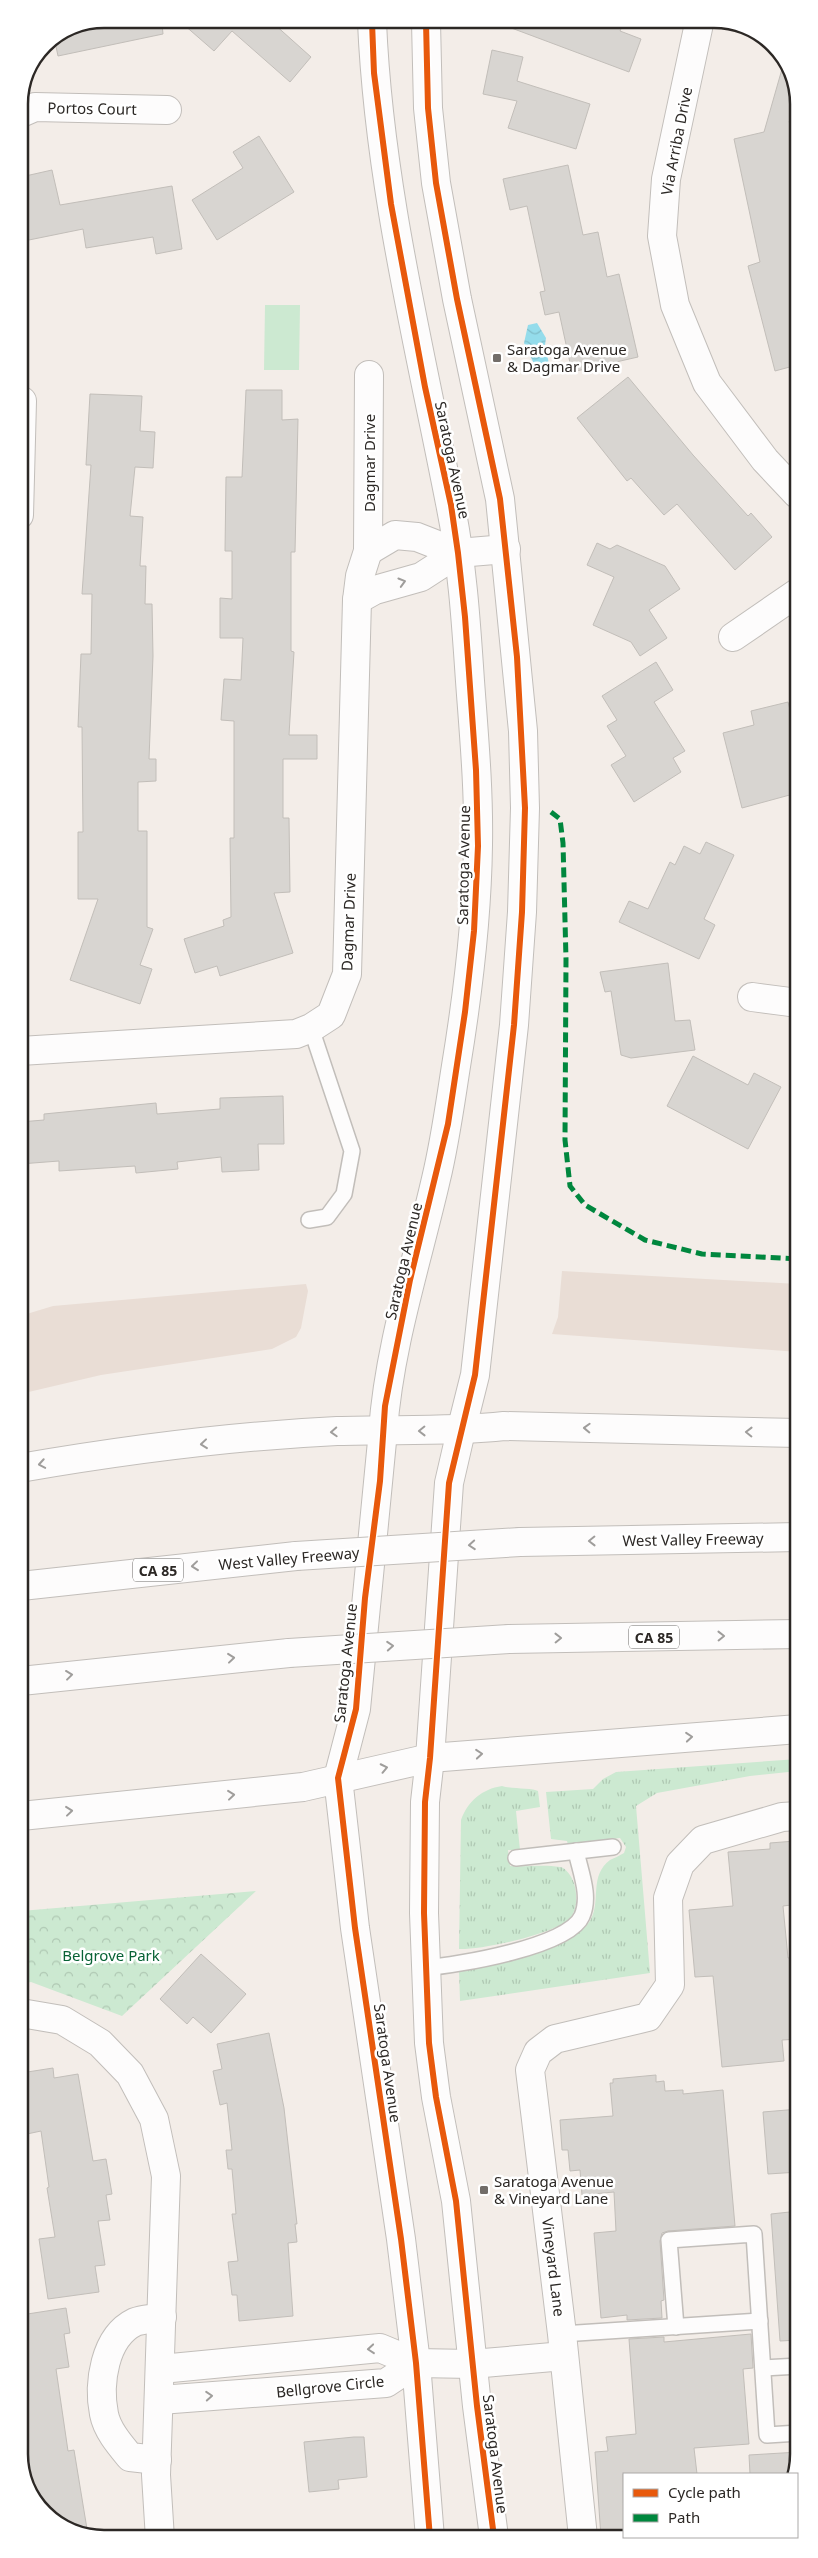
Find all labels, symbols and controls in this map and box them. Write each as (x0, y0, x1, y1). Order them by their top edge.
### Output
street label: Via Arriba Drive (656, 85, 696, 197)
street label: Portos Court (47, 97, 137, 119)
place label: Saratoga Avenue & Dagmar Drive (507, 339, 627, 376)
marker: Saratoga Avenue & Dagmar Drive (491, 352, 503, 364)
street label: Saratoga Avenue (431, 399, 475, 521)
street label: Dagmar Drive (359, 414, 379, 512)
one-way arrow (398, 577, 407, 588)
street label: Saratoga Avenue (452, 805, 474, 925)
street label: Dagmar Drive (336, 873, 360, 971)
street label: Saratoga Avenue (380, 1200, 426, 1322)
one-way arrow (583, 1423, 591, 1434)
one-way arrow (330, 1426, 338, 1437)
one-way arrow (418, 1426, 426, 1436)
one-way arrow (745, 1427, 753, 1437)
one-way arrow (199, 1438, 207, 1449)
one-way arrow (38, 1458, 47, 1468)
street label: West Valley Freeway (622, 1528, 764, 1550)
one-way arrow (588, 1535, 596, 1546)
one-way arrow (467, 1539, 475, 1550)
street label: West Valley Freeway (218, 1542, 361, 1574)
road number: CA 85 (133, 1558, 183, 1582)
one-way arrow (191, 1560, 199, 1571)
street label: Saratoga Avenue (329, 1602, 361, 1724)
road number: CA 85 (629, 1625, 679, 1648)
one-way arrow (717, 1631, 725, 1641)
one-way arrow (554, 1633, 562, 1643)
one-way arrow (386, 1641, 394, 1652)
one-way arrow (227, 1653, 235, 1664)
one-way arrow (65, 1670, 73, 1681)
one-way arrow (686, 1732, 694, 1743)
one-way arrow (475, 1748, 483, 1759)
one-way arrow (380, 1763, 389, 1774)
one-way arrow (227, 1790, 235, 1801)
one-way arrow (66, 1806, 74, 1817)
park label: Belgrove Park (62, 1945, 160, 1965)
street label: Saratoga Avenue (370, 2002, 406, 2124)
place label: Saratoga Avenue & Vineyard Lane (494, 2171, 614, 2208)
marker: Saratoga Avenue & Vineyard Lane (478, 2184, 490, 2196)
street label: Vineyard Lane (538, 2216, 570, 2318)
one-way arrow (366, 2343, 374, 2354)
street label: Bellgrove Circle (275, 2370, 385, 2402)
one-way arrow (205, 2391, 213, 2402)
street label: Saratoga Avenue (479, 2393, 513, 2515)
legend (623, 2473, 798, 2538)
text: Cycle path (668, 2482, 741, 2502)
text: Path (668, 2507, 700, 2527)

